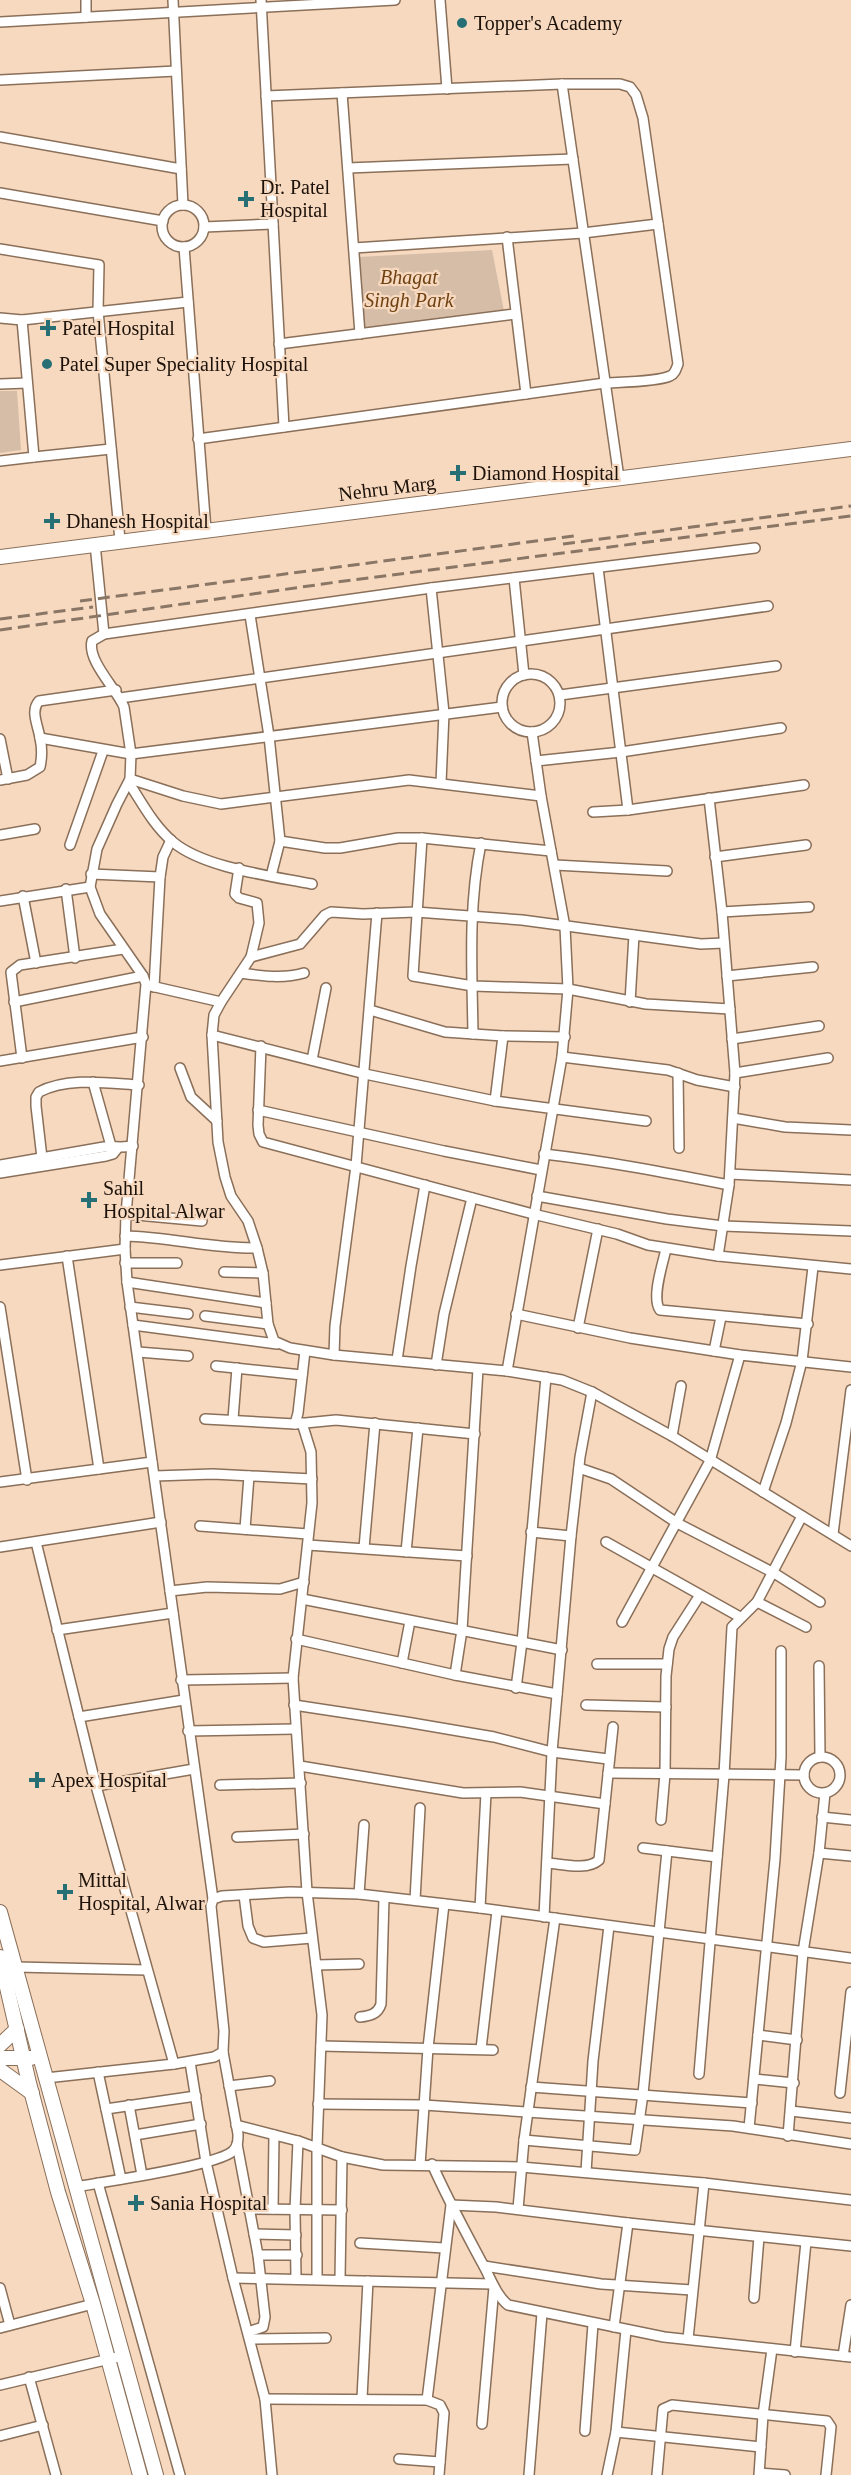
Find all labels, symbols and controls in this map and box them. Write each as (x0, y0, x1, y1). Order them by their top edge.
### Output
place label: Topper's Academy (474, 12, 622, 35)
marker: Topper's Academy (455, 16, 469, 30)
place label: Dr. Patel Hospital (260, 176, 330, 222)
marker: Dr. Patel Hospital (237, 190, 255, 208)
park label: Bhagat Singh Park (364, 266, 455, 312)
place label: Patel Hospital (62, 317, 175, 340)
marker: Patel Hospital (39, 319, 57, 337)
place label: Patel Super Speciality Hospital (59, 353, 309, 376)
marker: Patel Super Speciality Hospital (40, 357, 54, 371)
place label: Diamond Hospital (472, 462, 620, 485)
marker: Diamond Hospital (449, 464, 467, 482)
street label: Nehru Marg (337, 471, 437, 506)
place label: Dhanesh Hospital (66, 510, 209, 533)
marker: Dhanesh Hospital (43, 512, 61, 530)
place label: Sahil Hospital Alwar (103, 1177, 225, 1223)
marker: Sahil Hospital Alwar (80, 1191, 98, 1209)
place label: Apex Hospital (51, 1769, 168, 1792)
marker: Apex Hospital (28, 1771, 46, 1789)
place label: Mittal Hospital, Alwar (78, 1869, 205, 1915)
marker: Mittal Hospital, Alwar (56, 1883, 74, 1901)
place label: Sania Hospital (150, 2192, 268, 2215)
marker: Sania Hospital (127, 2194, 145, 2212)

